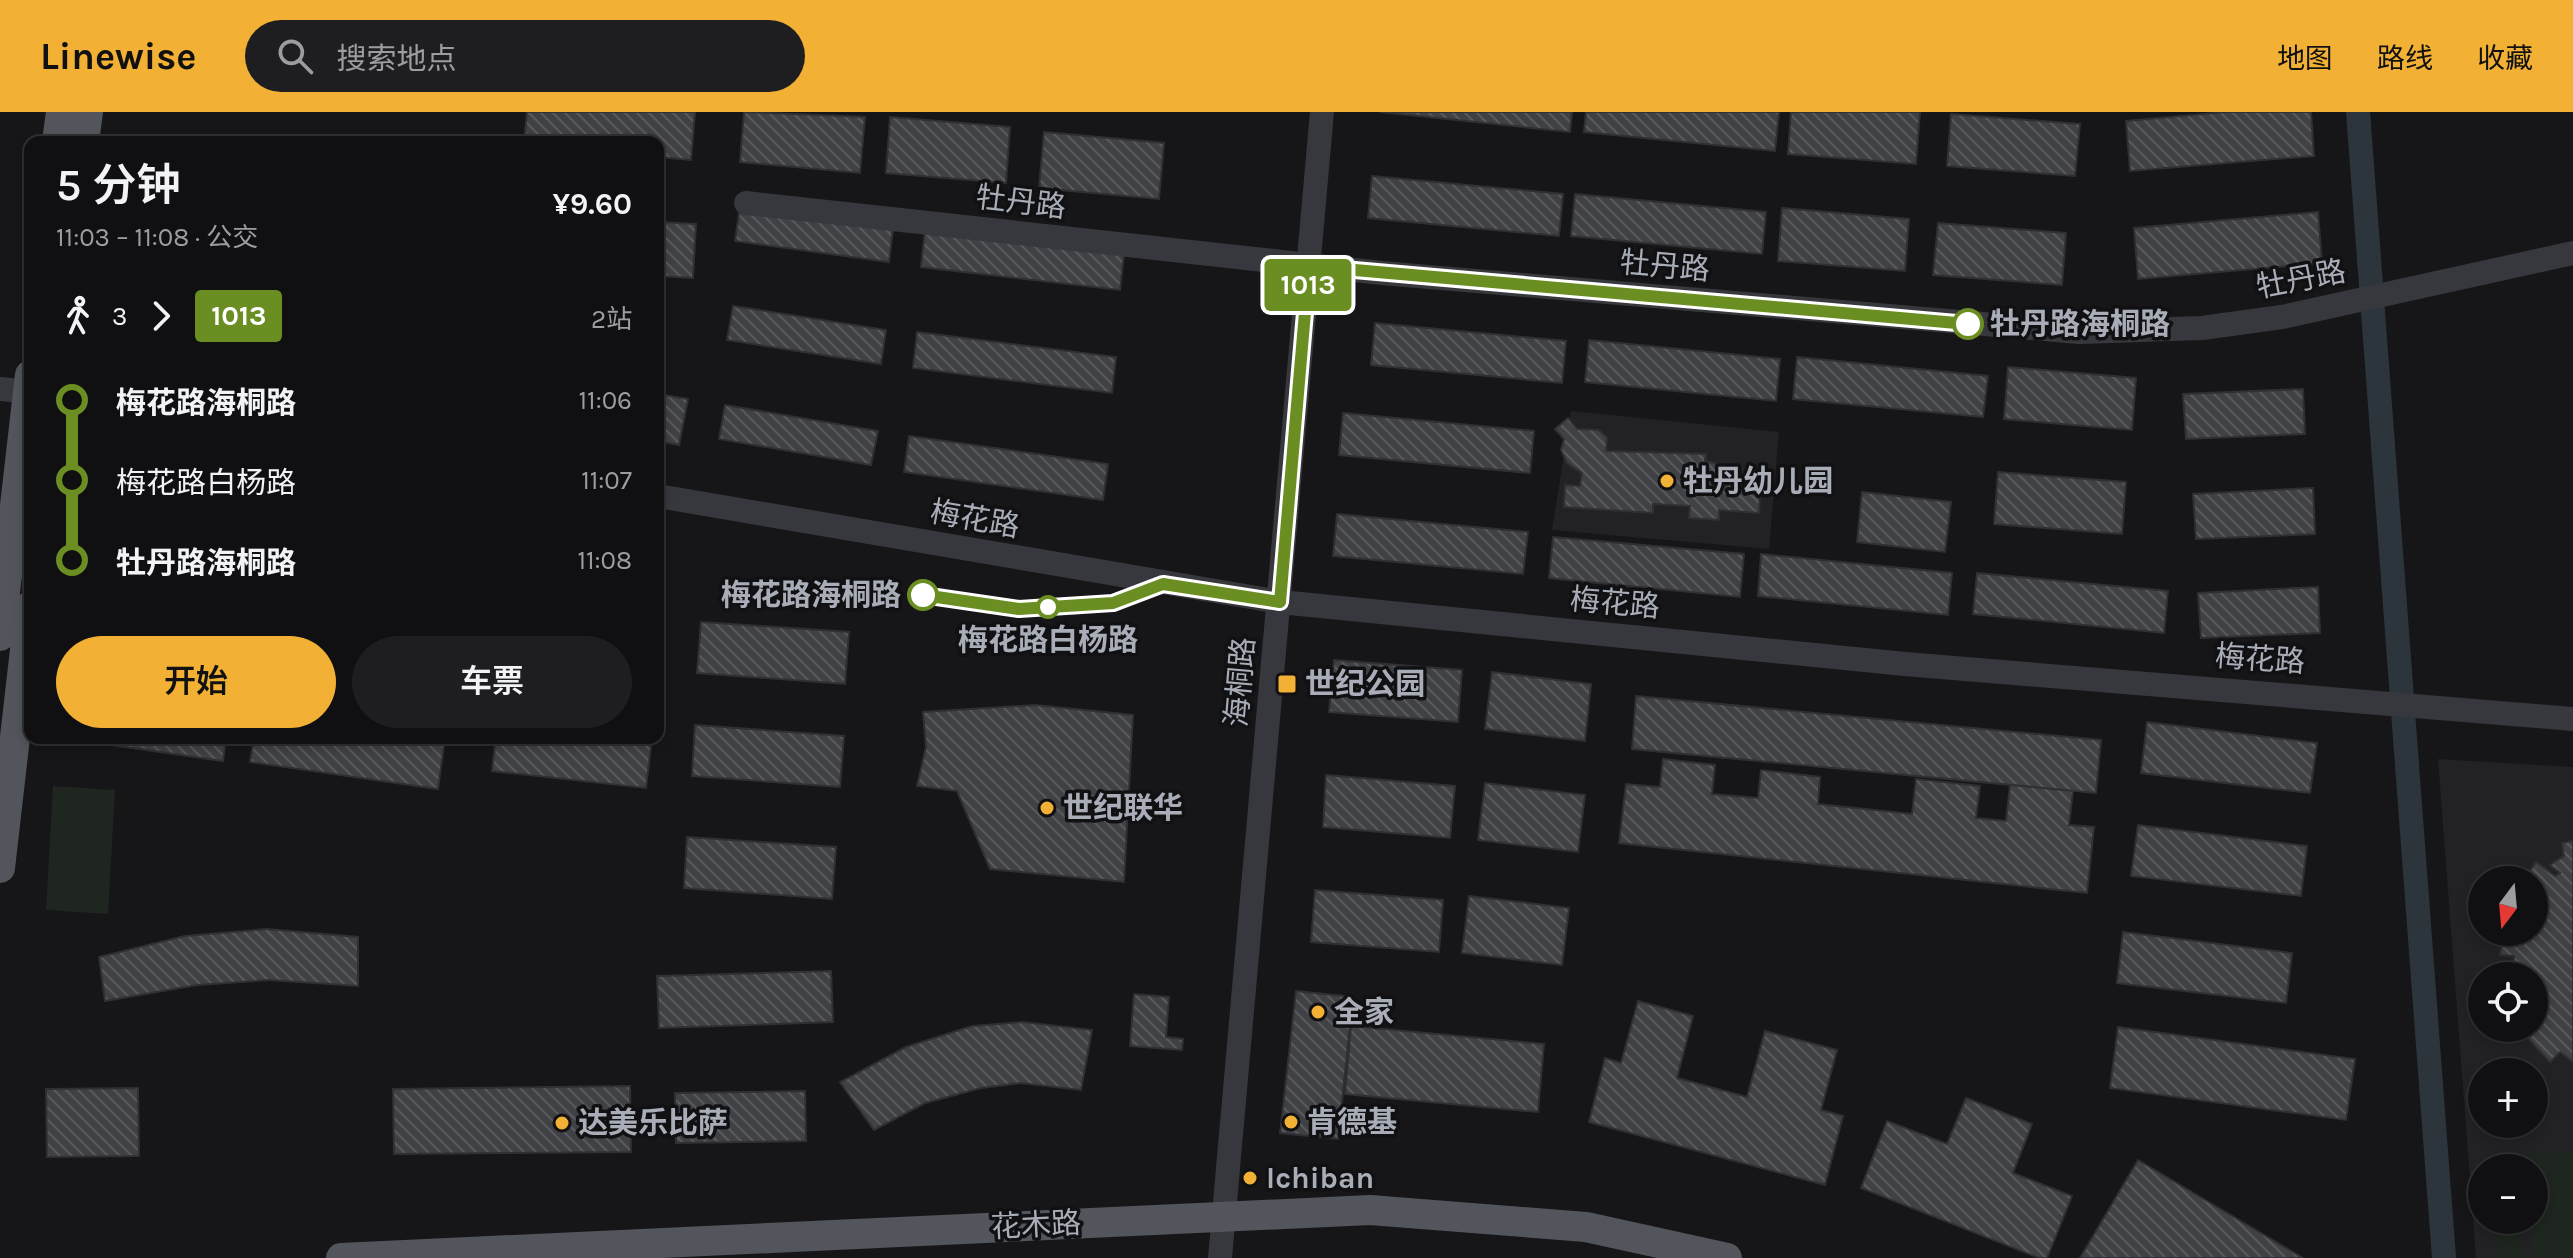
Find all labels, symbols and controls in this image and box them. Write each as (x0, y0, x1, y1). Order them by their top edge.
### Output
search box (245, 20, 805, 92)
text: Linewise (40, 34, 197, 79)
icon: search (273, 34, 317, 78)
text: 搜索地点 (337, 41, 457, 77)
text: 地图 (2277, 42, 2333, 75)
text: 路线 (2377, 42, 2433, 75)
text: 收藏 (2477, 42, 2533, 75)
text: 5 分钟 (56, 160, 180, 211)
street label: 牡丹路 (974, 179, 1068, 225)
text: ¥9.60 (552, 186, 632, 222)
text: 11:03 – 11:08 · 公交 (56, 222, 258, 253)
street label: 牡丹路 (1619, 244, 1711, 288)
street label: 牡丹路 (2253, 253, 2349, 305)
line badge: 1013 (1252, 259, 1364, 311)
text: 1013 (1280, 268, 1336, 301)
icon: walk (56, 294, 100, 338)
icon: forward (139, 294, 183, 338)
text: 1013 (211, 299, 266, 332)
text: 3 (112, 301, 127, 332)
text: 2站 (591, 304, 632, 335)
place label: 牡丹路海桐路 (1990, 306, 2170, 342)
marker: 牡丹路海桐路 (1953, 309, 1983, 339)
text: 梅花路海桐路 (116, 385, 296, 421)
text: 11:06 (579, 385, 632, 416)
place label: 牡丹幼儿园 (1683, 463, 1833, 499)
text: 梅花路白杨路 (116, 465, 296, 501)
text: 11:07 (581, 465, 632, 496)
marker: 牡丹幼儿园 (1658, 472, 1676, 490)
street label: 梅花路 (928, 493, 1022, 545)
text: 牡丹路海桐路 (116, 545, 296, 581)
text: 11:08 (577, 545, 632, 576)
place label: 梅花路海桐路 (721, 577, 901, 613)
marker: 梅花路海桐路 (908, 580, 938, 610)
street label: 梅花路 (1569, 581, 1661, 625)
marker: 梅花路白杨路 (1037, 596, 1059, 618)
place label: 梅花路白杨路 (958, 622, 1138, 658)
button: 开始 (56, 636, 336, 728)
button: 车票 (352, 636, 632, 728)
street label: 海桐路 (1218, 636, 1262, 728)
street label: 梅花路 (2214, 638, 2306, 680)
place label: 世纪公园 (1305, 666, 1425, 702)
marker: 世纪公园 (1276, 673, 1298, 695)
place label: 世纪联华 (1063, 790, 1183, 826)
marker: 世纪联华 (1038, 799, 1056, 817)
north arrow (2468, 866, 2548, 946)
map controls (2468, 866, 2548, 1234)
button: locate (2468, 962, 2548, 1042)
place label: 全家 (1334, 994, 1394, 1030)
marker: 全家 (1309, 1003, 1327, 1021)
button: + (2468, 1058, 2548, 1138)
place label: 肯德基 (1307, 1104, 1397, 1140)
place label: 达美乐比萨 (578, 1105, 728, 1141)
marker: 肯德基 (1282, 1113, 1300, 1131)
marker: 达美乐比萨 (553, 1114, 571, 1132)
button: − (2468, 1154, 2548, 1234)
place label: Ichiban (1266, 1160, 1374, 1196)
marker: Ichiban (1241, 1169, 1259, 1187)
street label: 花木路 (990, 1205, 1082, 1245)

